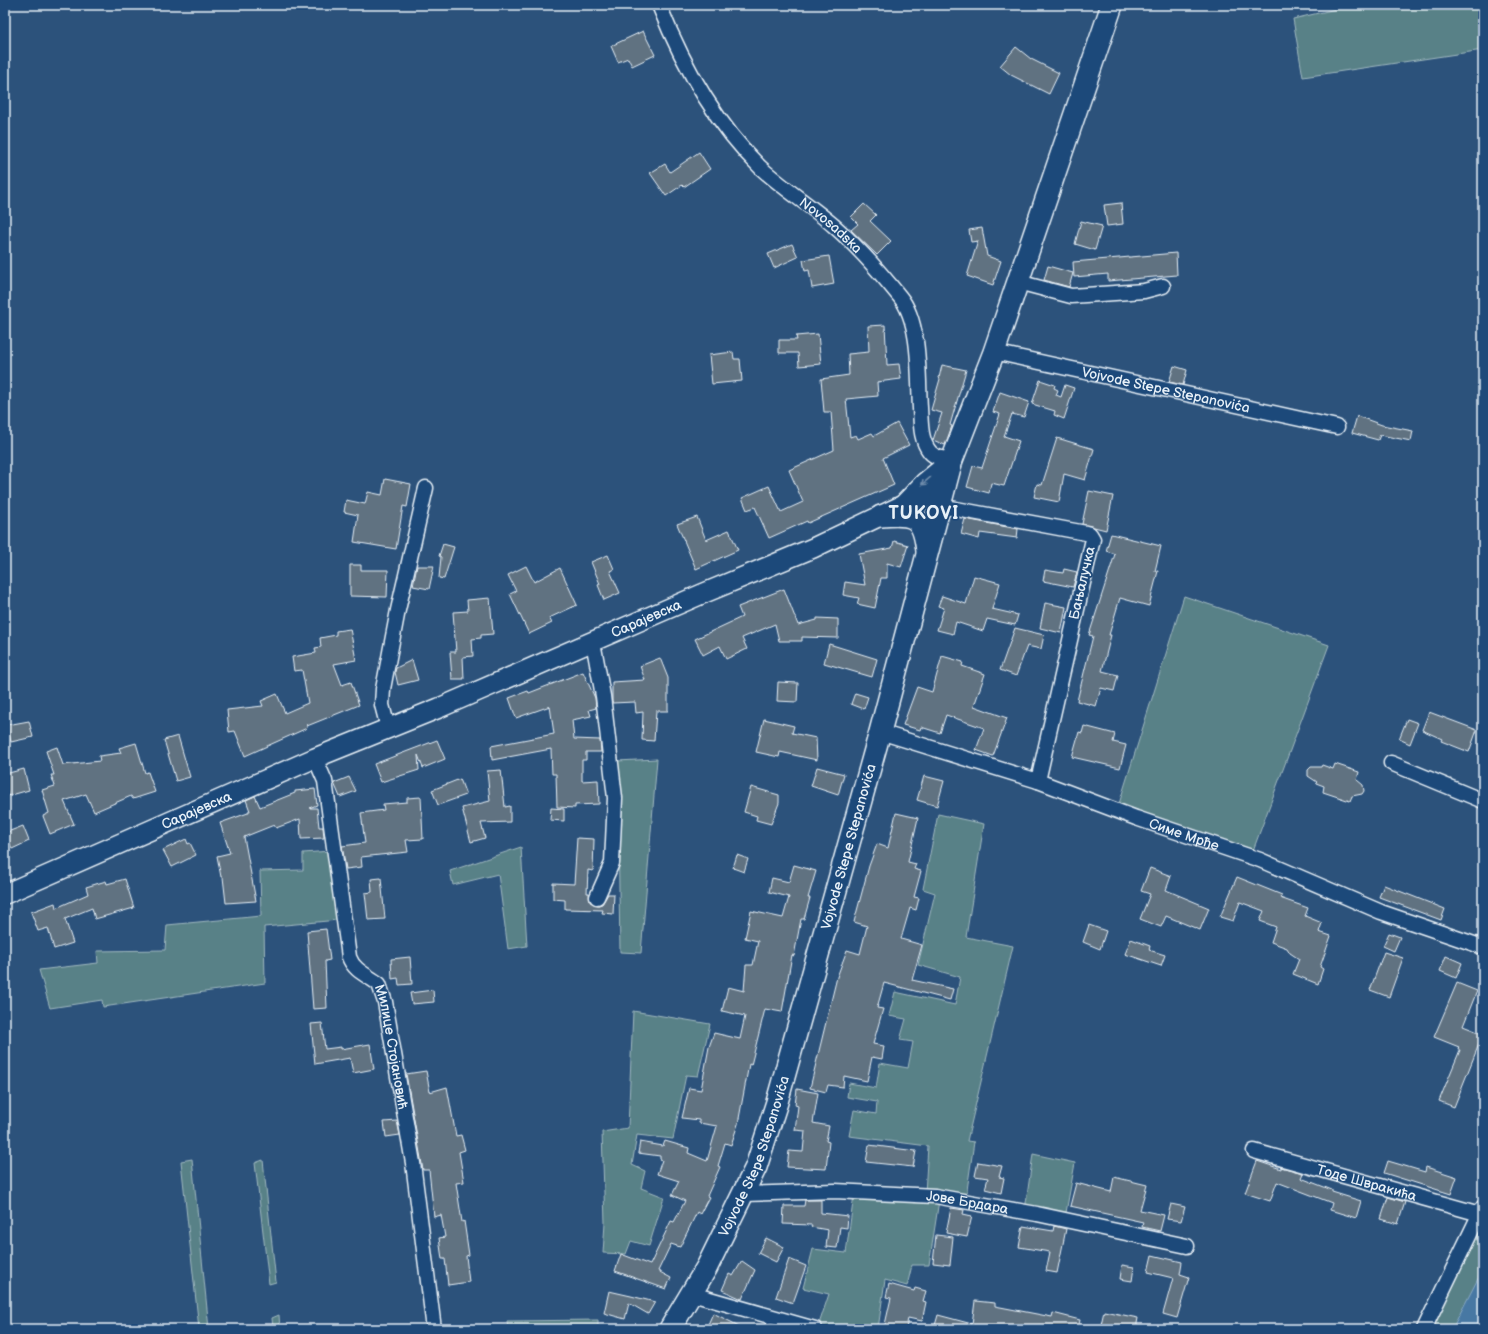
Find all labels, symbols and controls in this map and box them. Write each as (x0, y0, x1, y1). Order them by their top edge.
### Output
street label: Novosadska (796, 193, 866, 257)
street label: Vojvode Stepe Stepanovića (1080, 363, 1252, 416)
one-way arrow (921, 477, 931, 486)
district label: TUKOVI (889, 503, 959, 524)
street label: Бањалучка (1065, 544, 1099, 621)
street label: Сарајевска (609, 595, 684, 641)
street label: Vojvode Stepe Stepanovića (817, 762, 879, 932)
street label: Сарајевска (159, 787, 235, 833)
street label: Симе Мрђе (1147, 815, 1222, 854)
street label: Милице Стојановић (371, 982, 412, 1111)
street label: Vojvode Stepe Stepanovića (715, 1074, 792, 1239)
street label: Тоде Швракића (1315, 1160, 1419, 1205)
street label: Јове Брдара (926, 1187, 1010, 1217)

